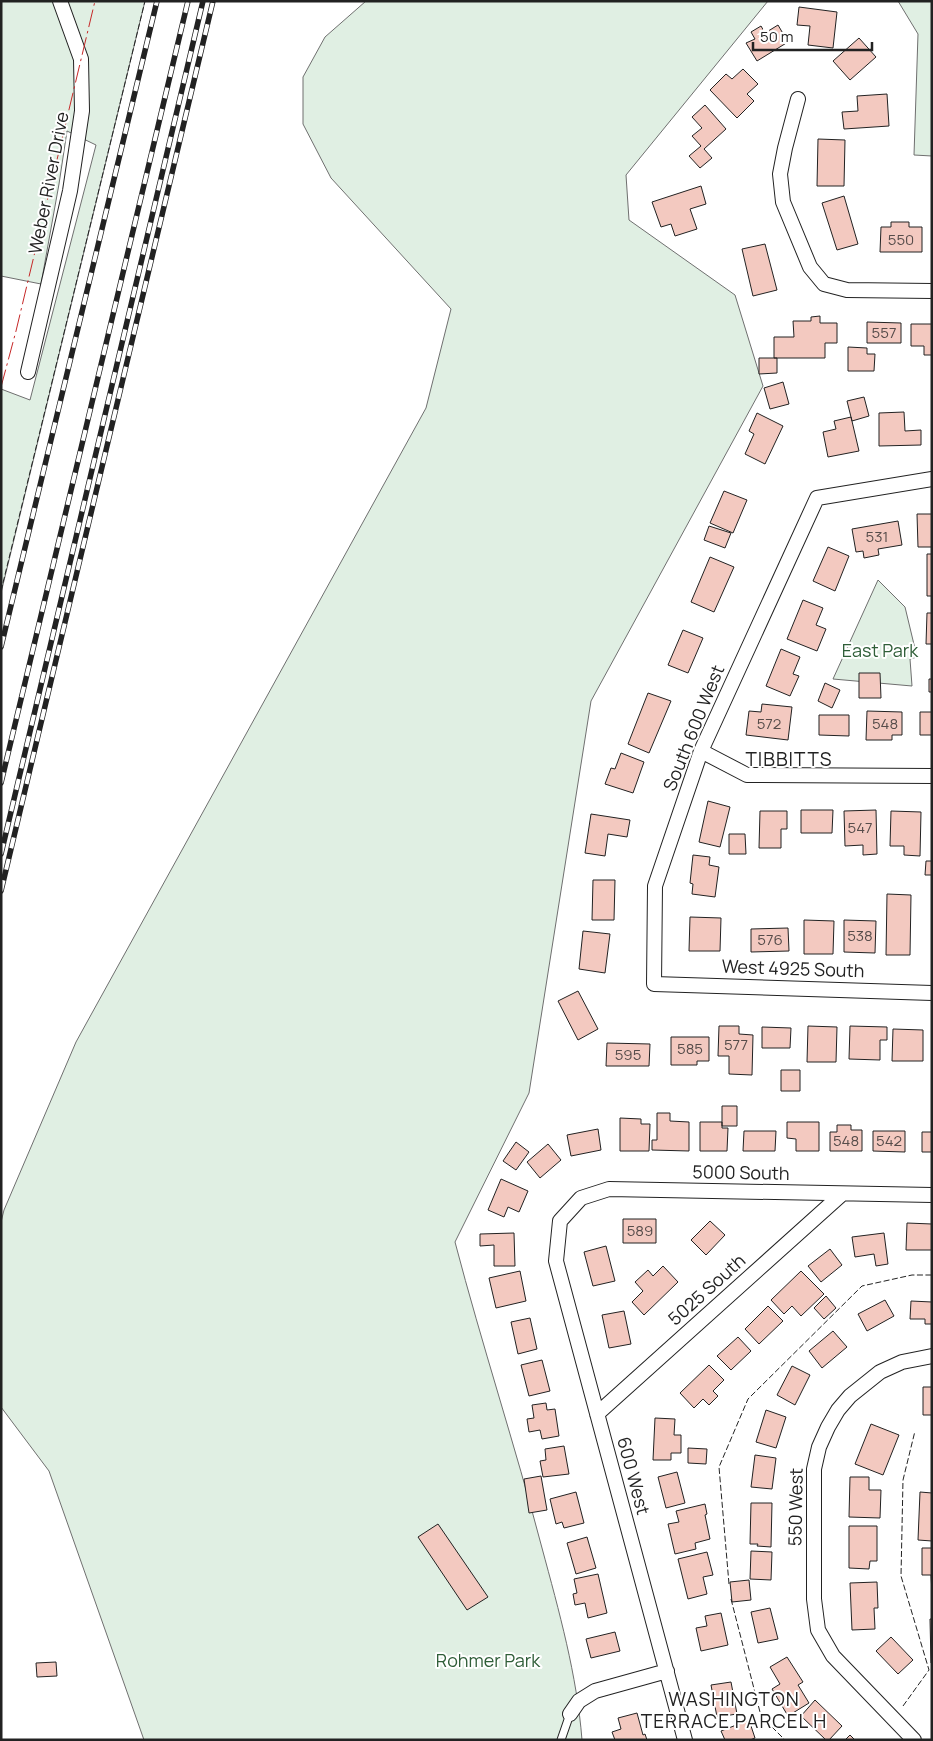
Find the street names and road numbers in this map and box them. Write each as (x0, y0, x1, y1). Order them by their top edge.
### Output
street label: Weber River Drive (22, 110, 74, 256)
street label: South 600 West (657, 661, 729, 794)
street label: West 4925 South (721, 954, 865, 982)
street label: 5000 South (692, 1159, 790, 1185)
street label: 5025 South (663, 1248, 750, 1330)
street label: 600 West (612, 1434, 656, 1517)
street label: 550 West (782, 1468, 808, 1546)

